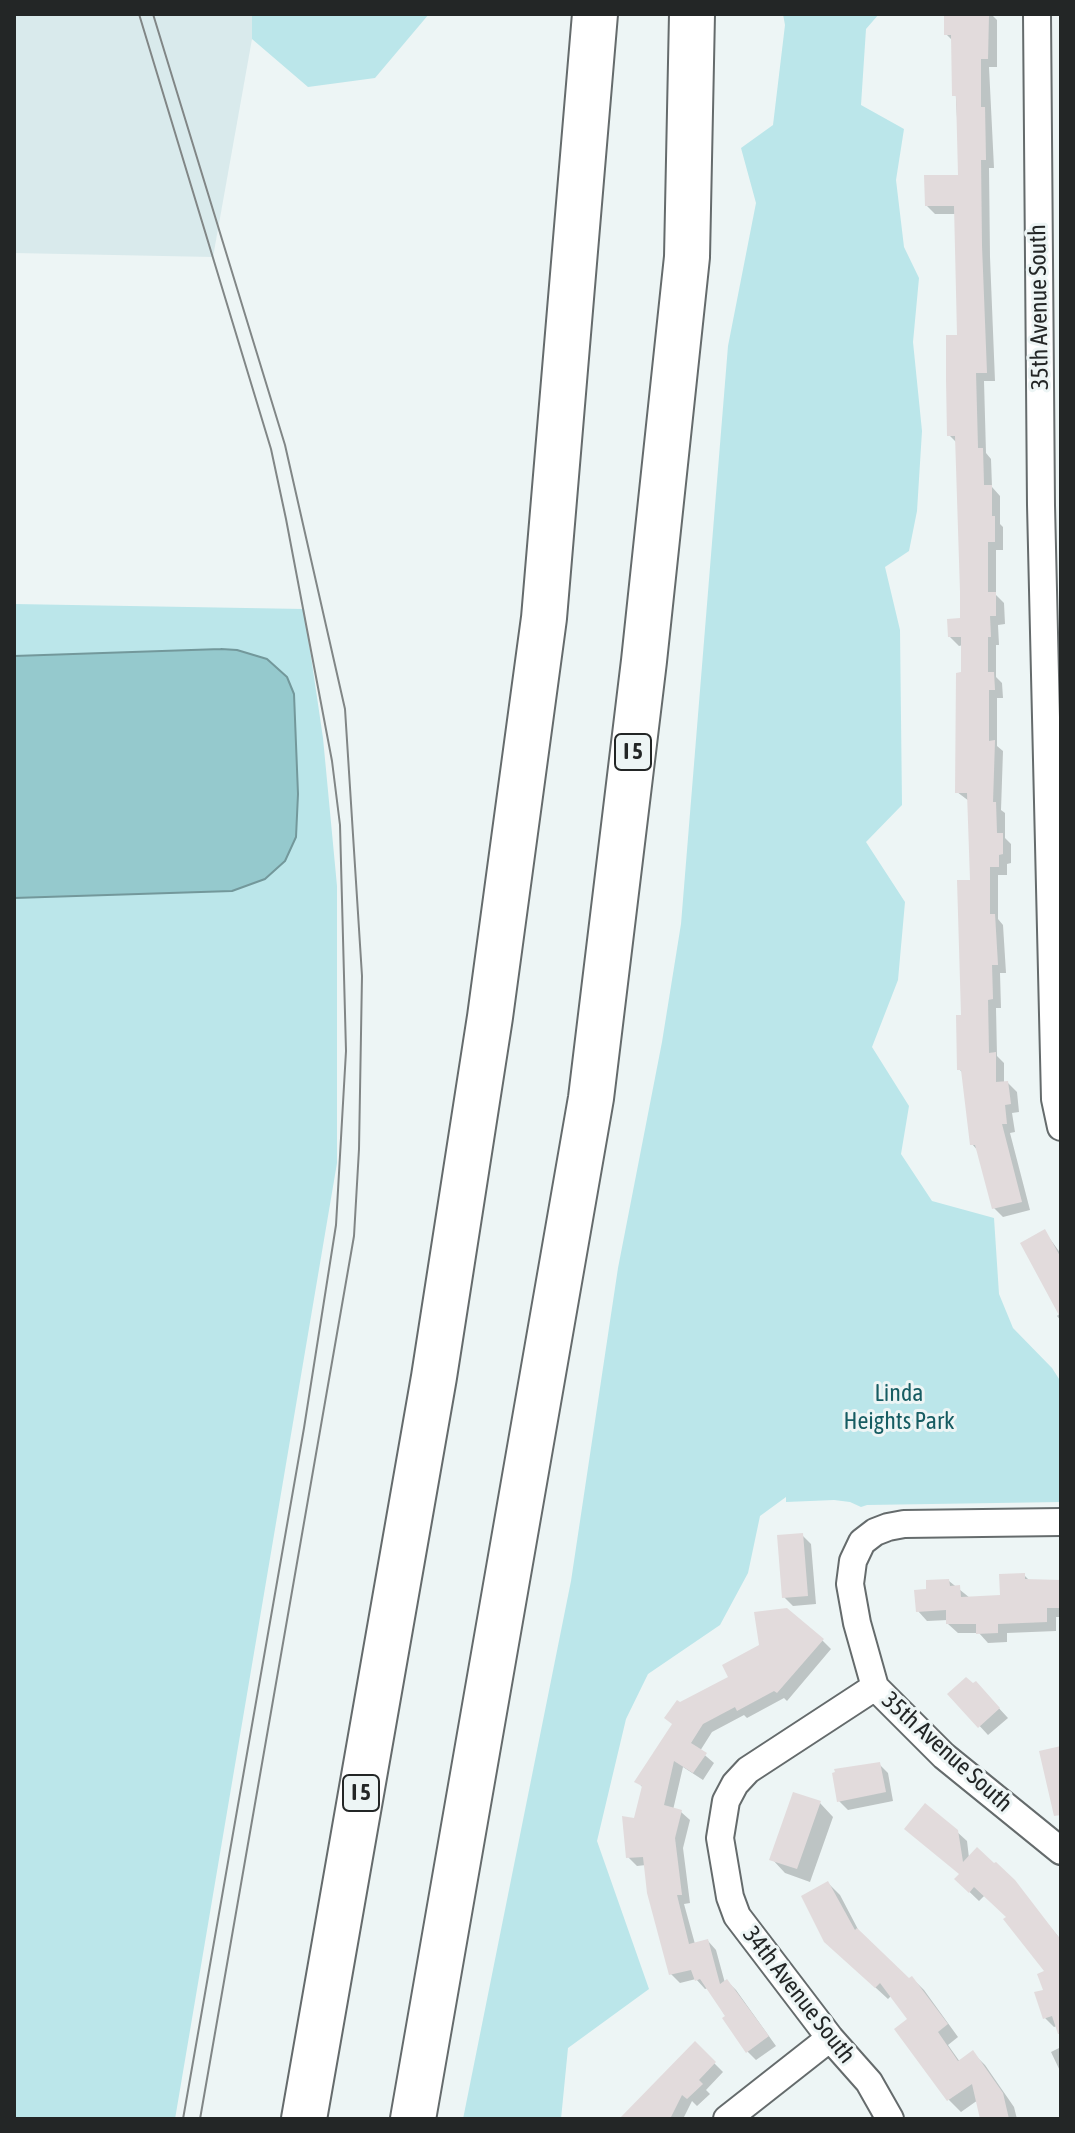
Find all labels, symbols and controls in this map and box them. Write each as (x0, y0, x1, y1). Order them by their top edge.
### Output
street label: 35th Avenue South (1023, 224, 1055, 390)
road number: I 5 (615, 734, 651, 770)
park label: Linda Heights Park (843, 1379, 955, 1435)
street label: 35th Avenue South (876, 1686, 1018, 1818)
road number: I 5 (343, 1775, 379, 1811)
street label: 34th Avenue South (737, 1921, 861, 2069)

